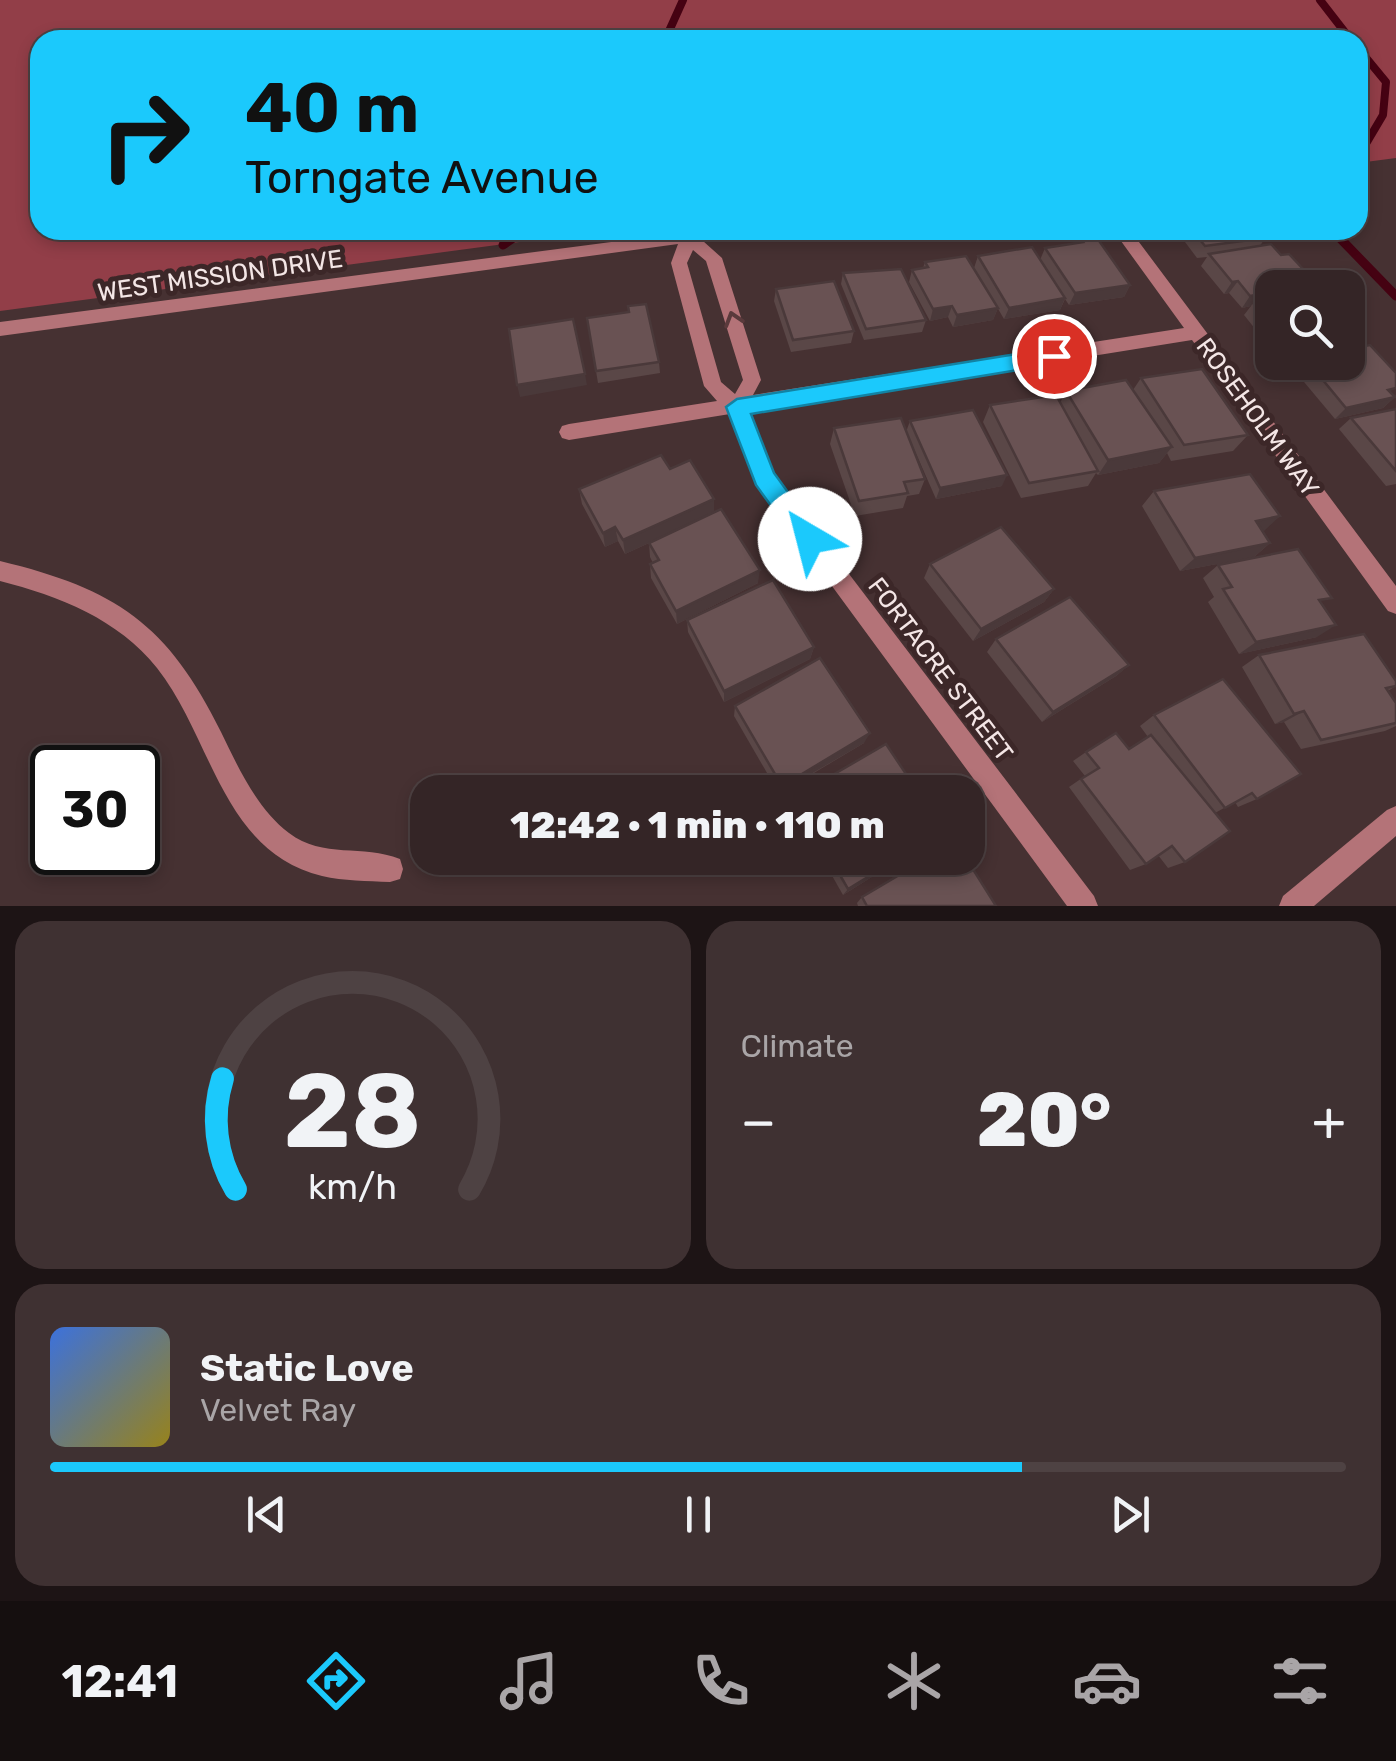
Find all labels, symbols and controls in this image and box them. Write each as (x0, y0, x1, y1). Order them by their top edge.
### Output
text: 40 m (245, 67, 419, 150)
icon: right (80, 70, 210, 200)
text: Torngate Avenue (245, 151, 599, 204)
street label: WEST MISSION DRIVE (96, 244, 345, 307)
map controls (1255, 270, 1365, 380)
button: search (1255, 270, 1365, 380)
one-way arrow (724, 311, 744, 328)
pin (1012, 314, 1097, 399)
icon: arrive (1027, 329, 1082, 384)
street label: ROSEHOLM WAY (1190, 332, 1325, 502)
position arrow (758, 487, 862, 591)
street label: FORTACRE STREET (862, 572, 1019, 767)
speed limit sign: 30 (30, 745, 160, 875)
text: 12:42 · 1 min · 110 m (510, 802, 885, 848)
text: Climate (741, 1027, 854, 1065)
text: 28 (284, 1050, 422, 1173)
text: 20° (977, 1076, 1111, 1165)
text: − (741, 1089, 776, 1154)
text: + (1312, 1089, 1346, 1154)
text: km/h (308, 1166, 397, 1208)
text: Static Love (200, 1345, 414, 1391)
text: Velvet Ray (200, 1391, 356, 1429)
icon: previous (239, 1487, 294, 1542)
icon: pause (671, 1487, 726, 1542)
icon: next (1103, 1487, 1158, 1542)
icon: directions (301, 1646, 371, 1716)
icon: music (494, 1646, 564, 1716)
icon: phone (686, 1646, 756, 1716)
icon: climate (879, 1646, 949, 1716)
icon: car (1072, 1646, 1142, 1716)
icon: filters (1265, 1646, 1335, 1716)
text: 12:41 (61, 1655, 178, 1708)

